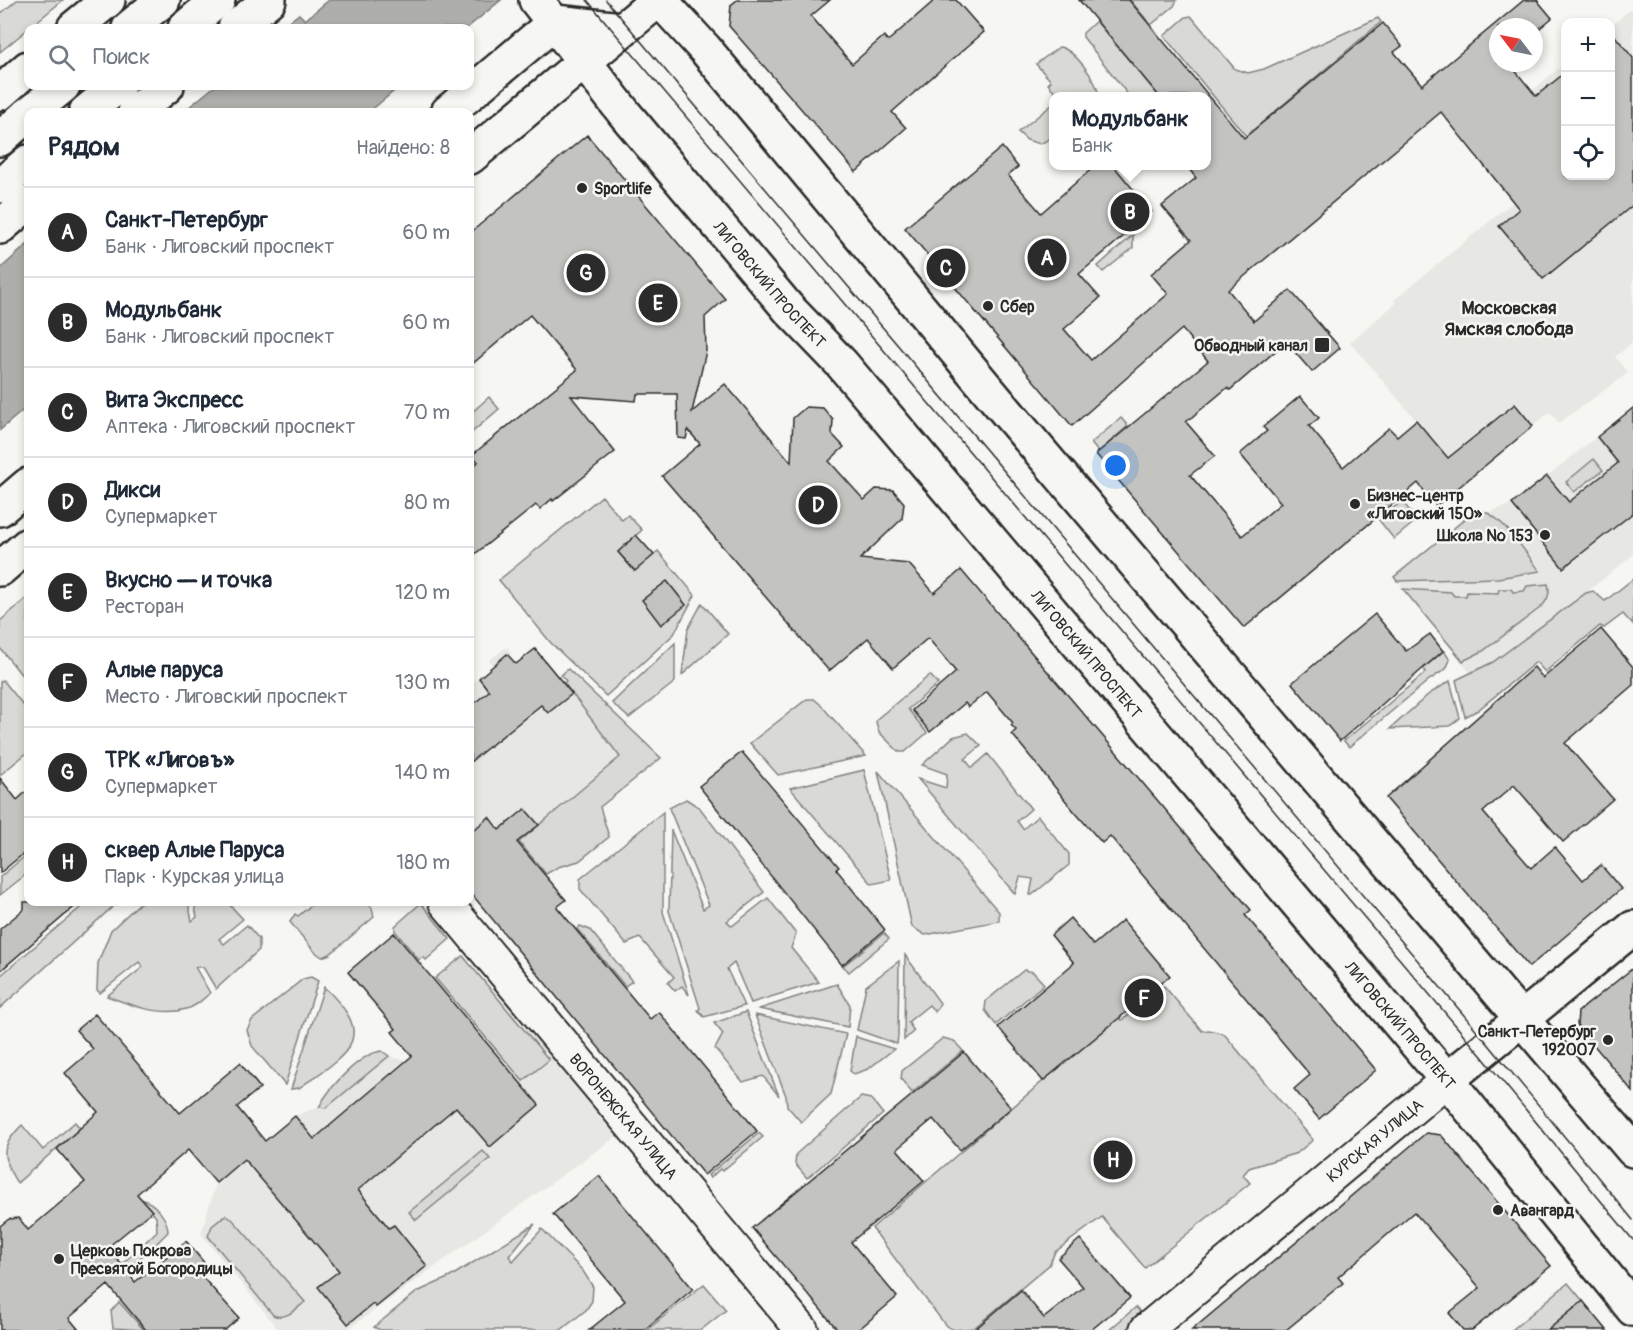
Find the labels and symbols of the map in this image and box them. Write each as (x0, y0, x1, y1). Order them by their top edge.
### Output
north arrow (1489, 18, 1543, 72)
place label: Sportlife (594, 179, 653, 199)
marker: Sportlife (575, 181, 589, 195)
pin: B (1110, 190, 1150, 234)
street label: ЛИГОВСКИЙ ПРОСПЕКТ (708, 217, 830, 352)
pin: A (1028, 236, 1066, 280)
pin: C (926, 246, 966, 290)
pin: G (566, 250, 606, 296)
pin: E (638, 280, 678, 326)
place label: Сбер (1000, 297, 1035, 317)
district label: Московская Ямская слобода (1445, 297, 1574, 341)
marker: Сбер (981, 299, 995, 313)
place label: Обводный канал (1194, 336, 1308, 356)
marker: Обводный канал (1313, 336, 1331, 354)
your location (1101, 451, 1130, 480)
pin: D (798, 482, 838, 528)
place label: Бизнес-центр «Лиговский 150» (1367, 486, 1483, 524)
marker: Бизнес-центр «Лиговский 150» (1348, 497, 1362, 511)
place label: Школа № 153 (1436, 526, 1533, 546)
marker: Школа № 153 (1538, 528, 1552, 542)
street label: ЛИГОВСКИЙ ПРОСПЕКТ (1026, 585, 1146, 723)
street label: ЛИГОВСКИЙ ПРОСПЕКТ (1339, 957, 1459, 1094)
pin: F (1124, 976, 1164, 1020)
place label: Санкт-Петербург 192007 (1478, 1022, 1597, 1060)
marker: Санкт-Петербург 192007 (1601, 1033, 1615, 1047)
street label: ВОРОНЕЖСКАЯ УЛИЦА (565, 1050, 681, 1184)
street label: КУРСКАЯ УЛИЦА (1323, 1095, 1427, 1187)
pin: H (1094, 1138, 1132, 1182)
place label: Авангард (1510, 1201, 1574, 1221)
marker: Авангард (1491, 1203, 1505, 1217)
place label: Церковь Покрова Пресвятой Богородицы (71, 1241, 233, 1279)
marker: Церковь Покрова Пресвятой Богородицы (52, 1252, 66, 1266)

